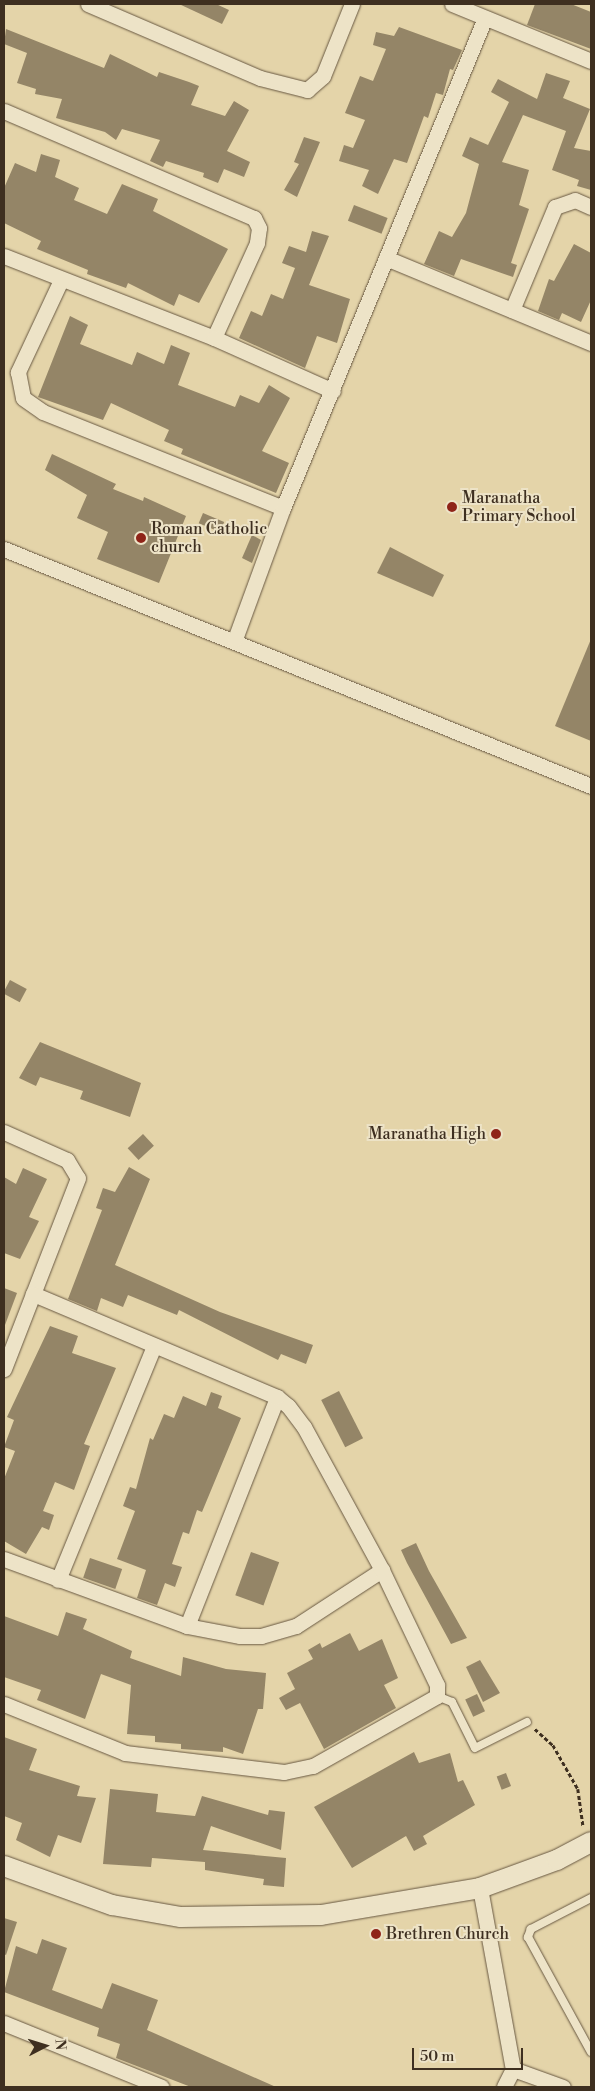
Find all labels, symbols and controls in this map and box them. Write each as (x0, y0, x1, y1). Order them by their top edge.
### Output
place label: Maranatha Primary School (462, 488, 576, 526)
marker: Maranatha Primary School (446, 501, 458, 513)
place label: Roman Catholic church (151, 519, 267, 557)
marker: Roman Catholic church (135, 532, 147, 544)
place label: Maranatha High (368, 1124, 486, 1144)
marker: Maranatha High (490, 1128, 502, 1140)
place label: Brethren Church (386, 1924, 509, 1944)
marker: Brethren Church (370, 1928, 382, 1940)
north arrow (20, 2021, 70, 2071)
text: N (50, 2038, 69, 2051)
scale bar (415, 2038, 526, 2070)
text: 50 m (420, 2047, 454, 2066)

